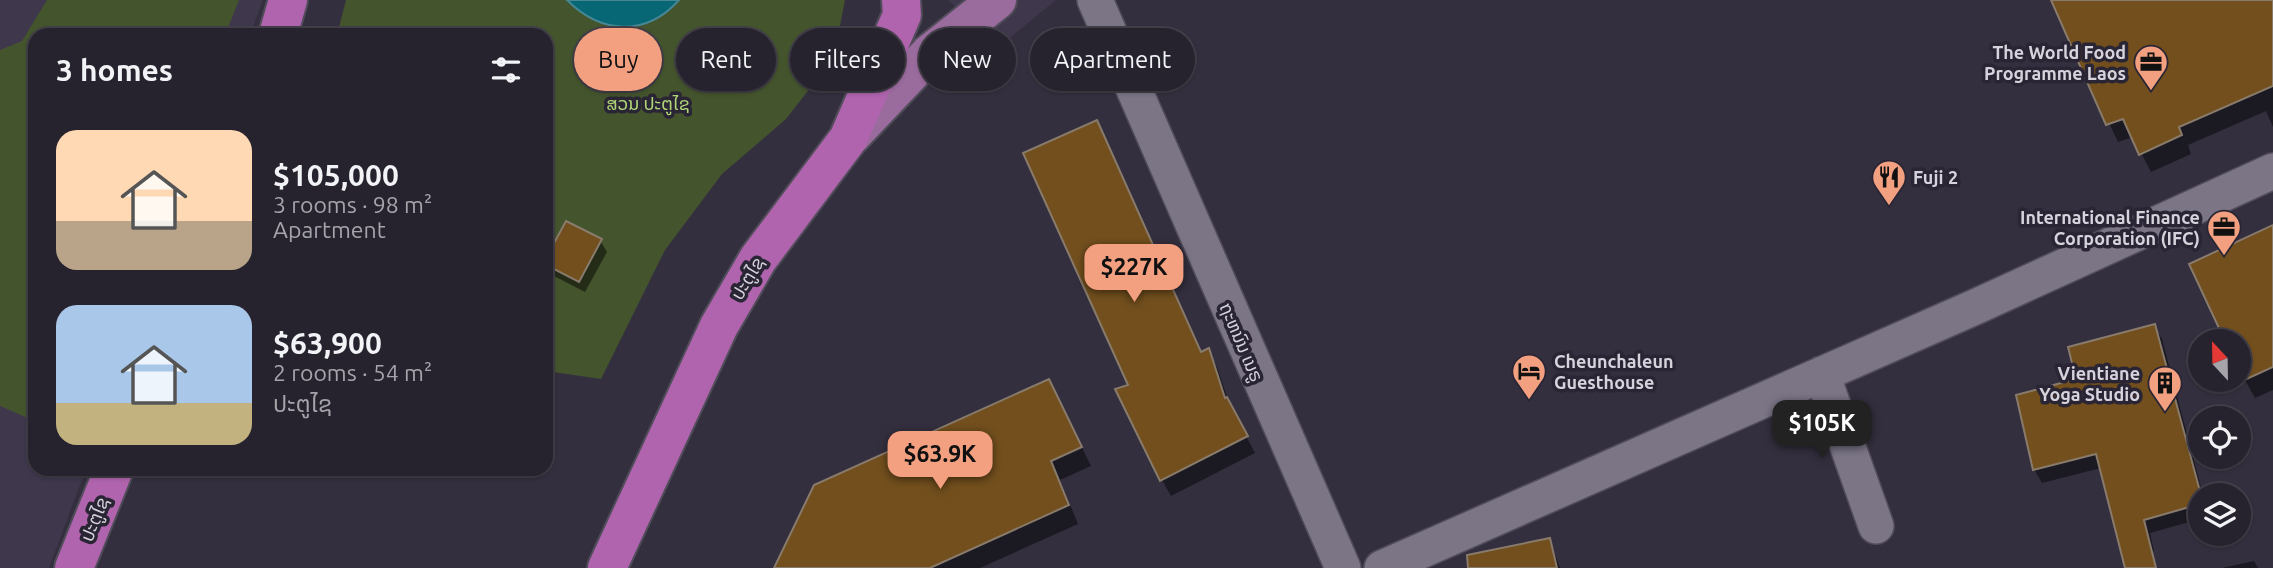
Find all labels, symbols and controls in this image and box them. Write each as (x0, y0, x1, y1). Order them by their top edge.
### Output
chip: Buy (574, 28, 662, 91)
chip: Rent (676, 28, 776, 91)
chip: Filters (790, 28, 905, 91)
chip: New (919, 28, 1016, 91)
chip: Apartment (1030, 28, 1195, 91)
place label: The World Food Programme Laos (1984, 42, 2126, 83)
office icon: The World Food Programme Laos (2132, 43, 2170, 92)
icon: filters (487, 51, 525, 89)
text: 3 homes (56, 53, 173, 87)
park label: ສວນ ປະຕູໄຊ (606, 93, 690, 116)
icon: home (112, 158, 196, 242)
text: $105,000 (273, 158, 399, 192)
restaurant icon: Fuji 2 (1870, 158, 1908, 207)
place label: Fuji 2 (1913, 167, 1958, 187)
text: 3 rooms · 98 m² (273, 192, 432, 217)
place label: International Finance Corporation (IFC) (2020, 207, 2200, 249)
office icon: International Finance Corporation (IFC) (2205, 208, 2243, 257)
text: Apartment (273, 217, 386, 242)
pin: $227K (1085, 244, 1183, 304)
street label: ປະຕູໄຊ (726, 253, 770, 305)
text: $227K (1100, 254, 1168, 279)
street label: ຖະຫນົນ ເນຣູ (1214, 299, 1268, 386)
text: $63,900 (273, 326, 382, 360)
north arrow (2188, 329, 2250, 392)
map controls (2188, 329, 2251, 546)
icon: home (112, 333, 196, 417)
place label: Cheunchaleun Guesthouse (1554, 351, 1673, 392)
hotel icon: Cheunchaleun Guesthouse (1510, 352, 1548, 401)
text: 2 rooms · 54 m² (273, 360, 432, 385)
place label: Vientiane Yoga Studio (2039, 363, 2140, 404)
building icon: Vientiane Yoga Studio (2146, 364, 2184, 413)
text: ປະຕູໄຊ (273, 391, 332, 416)
pin: $105K (1773, 400, 1871, 460)
button: locate (2188, 406, 2251, 469)
text: $105K (1788, 410, 1856, 435)
pin: $63.9K (883, 432, 997, 491)
text: $63.9K (904, 441, 976, 466)
button: layers (2188, 483, 2251, 546)
street label: ປະຕູໄຊ (76, 494, 115, 545)

